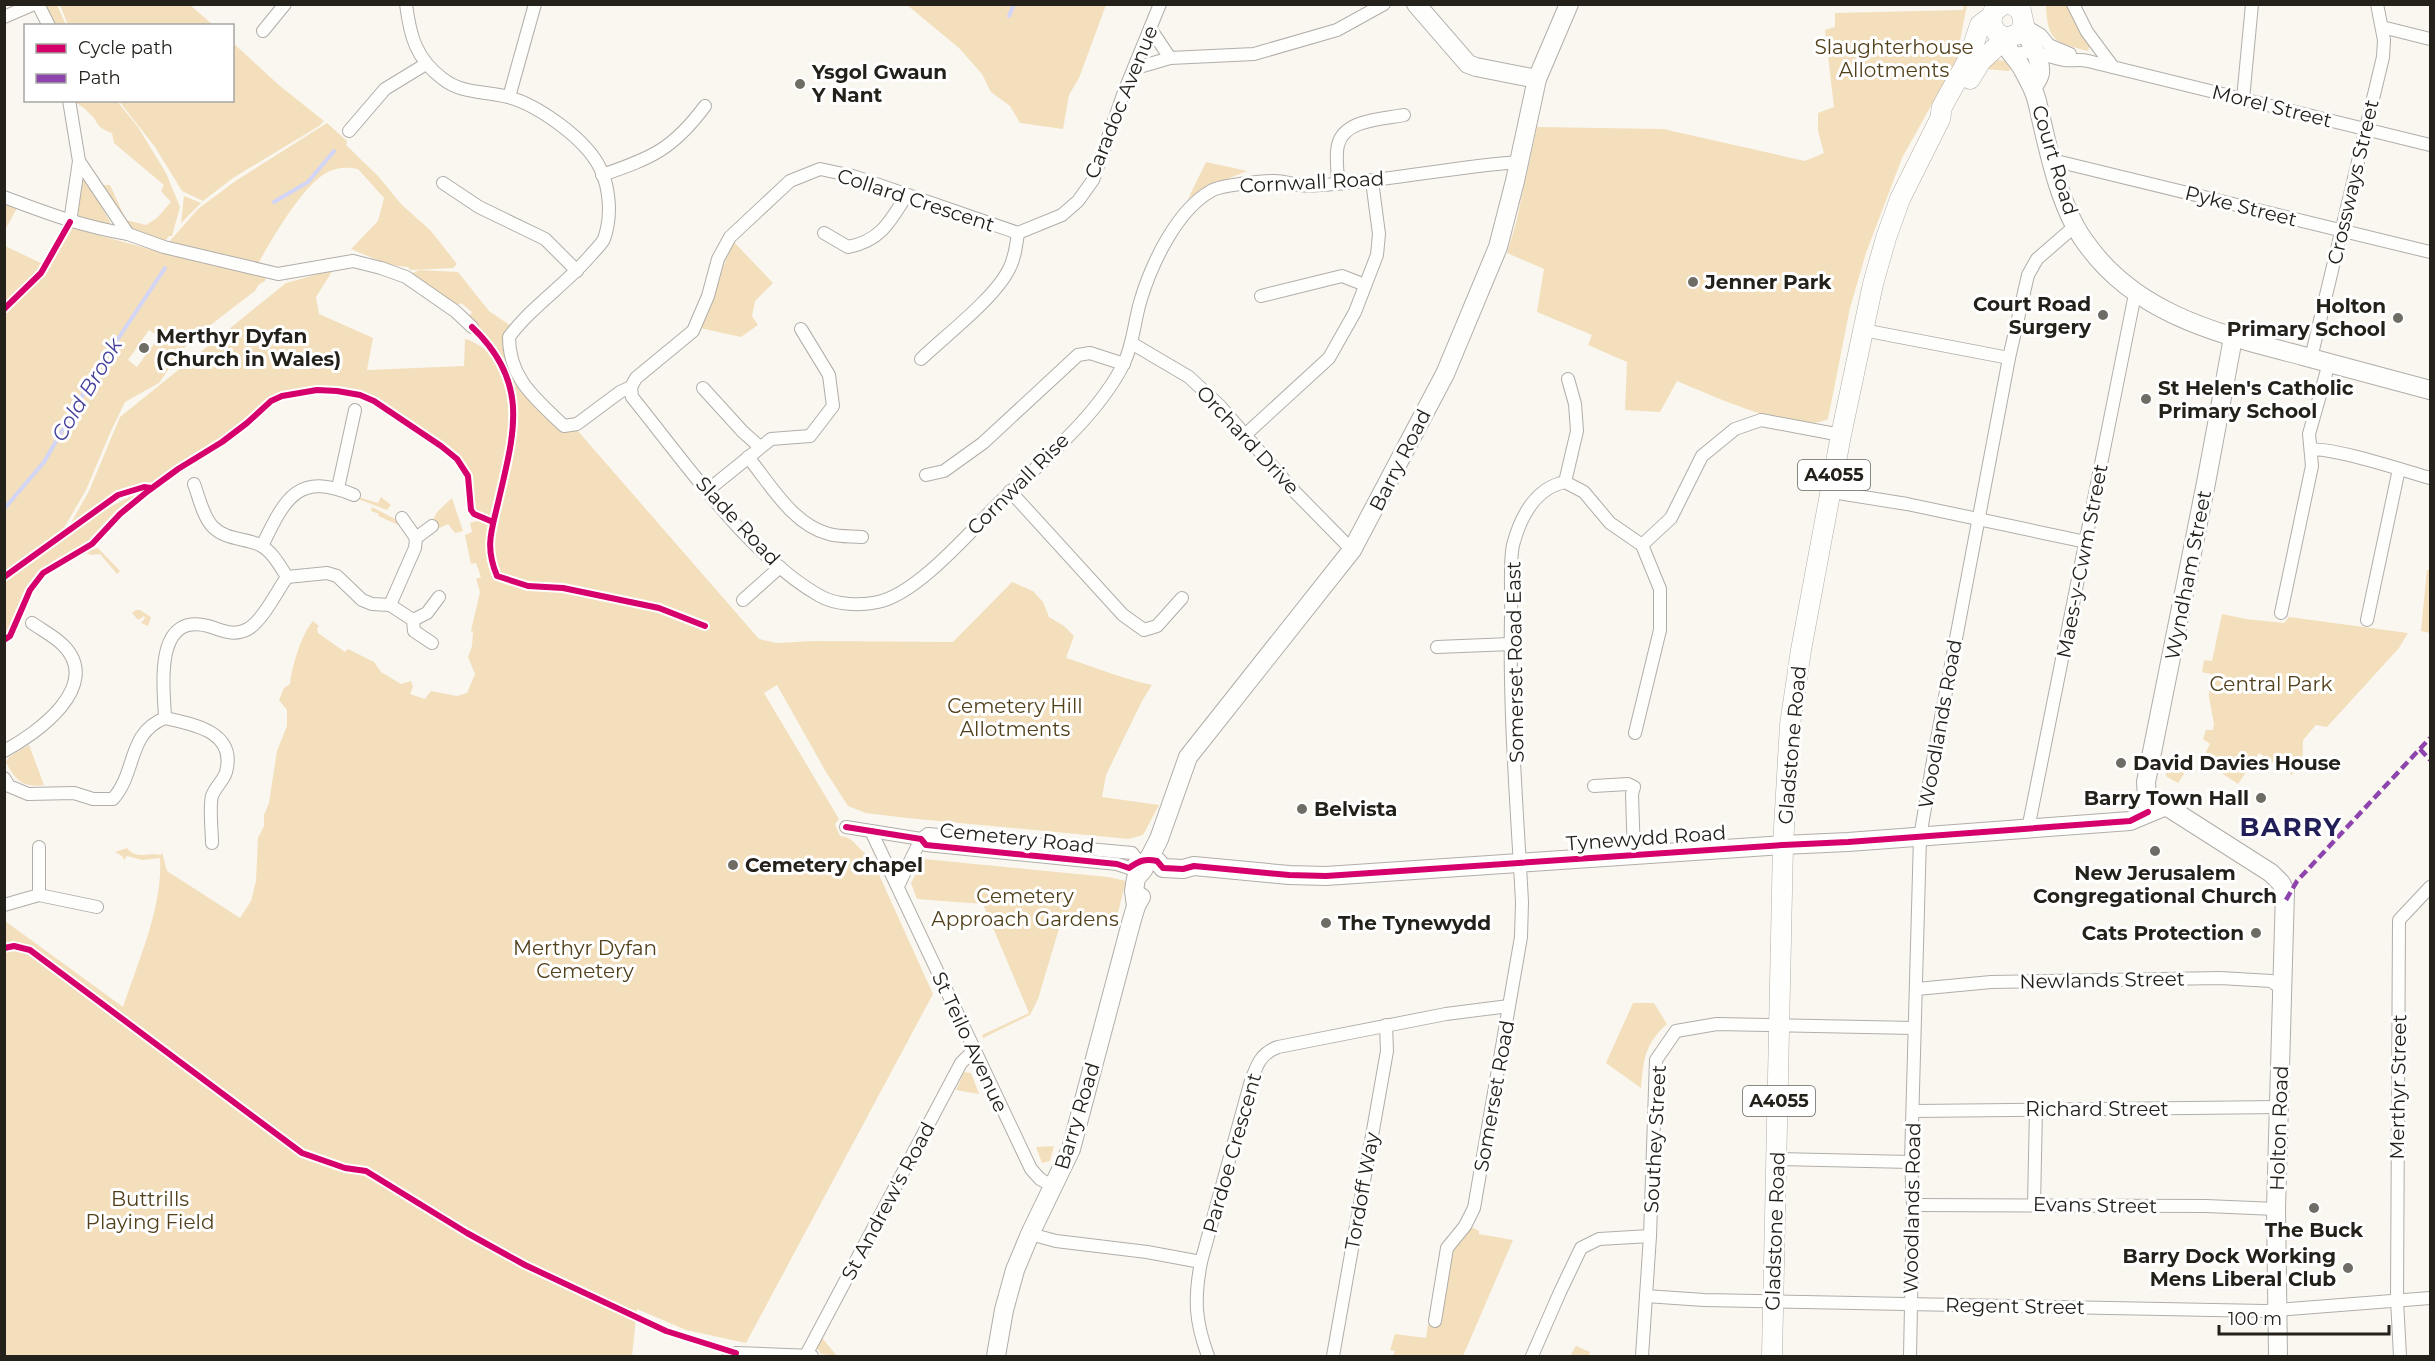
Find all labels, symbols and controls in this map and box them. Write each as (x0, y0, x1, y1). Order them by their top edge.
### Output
street label: Caradoc Avenue (1079, 22, 1163, 182)
legend (24, 24, 234, 102)
park label: Slaughterhouse Allotments (1814, 35, 1974, 82)
text: Cycle path (78, 37, 173, 59)
place label: Ysgol Gwaun Y Nant (811, 60, 947, 107)
text: Path (78, 67, 121, 89)
marker: Ysgol Gwaun Y Nant (793, 77, 807, 91)
street label: Morel Street (2210, 80, 2334, 132)
street label: Crossways Street (2322, 97, 2384, 267)
street label: Court Road (2027, 102, 2083, 218)
street label: Collard Crescent (834, 163, 998, 237)
street label: Cornwall Road (1239, 166, 1385, 198)
street label: Pyke Street (2183, 181, 2299, 231)
place label: Jenner Park (1704, 270, 1832, 294)
marker: Jenner Park (1686, 275, 1700, 289)
place label: Court Road Surgery (1973, 292, 2092, 339)
place label: Holton Primary School (2227, 294, 2386, 341)
marker: Court Road Surgery (2096, 308, 2110, 322)
marker: Holton Primary School (2391, 311, 2405, 325)
place label: Merthyr Dyfan (Church in Wales) (156, 324, 341, 371)
water label: Cold Brook (46, 332, 128, 446)
marker: Merthyr Dyfan (Church in Wales) (137, 341, 151, 355)
place label: St Helen's Catholic Primary School (2158, 376, 2354, 423)
street label: Orchard Drive (1192, 381, 1304, 499)
marker: St Helen's Catholic Primary School (2139, 392, 2153, 406)
street label: Barry Road (1364, 405, 1436, 515)
street label: Cornwall Rise (962, 428, 1074, 540)
road number: A4055 (1798, 460, 1870, 490)
street label: Maes-y-Cwm Street (2051, 462, 2113, 660)
street label: Slade Road (691, 472, 785, 570)
street label: Wyndham Street (2160, 488, 2216, 662)
street label: Somerset Road East (1501, 561, 1529, 763)
street label: Woodlands Road (1913, 638, 1967, 810)
street label: Gladstone Road (1773, 665, 1811, 825)
park label: Central Park (2210, 672, 2332, 696)
park label: Cemetery Hill Allotments (947, 694, 1083, 741)
place label: David Davies House (2133, 751, 2341, 775)
marker: David Davies House (2114, 756, 2128, 770)
place label: Barry Town Hall (2084, 786, 2249, 810)
marker: Barry Town Hall (2254, 791, 2268, 805)
place label: Belvista (1314, 797, 1397, 821)
marker: Belvista (1295, 802, 1309, 816)
district label: BARRY (2240, 811, 2342, 843)
street label: Cemetery Road (939, 818, 1095, 858)
street label: Tynewydd Road (1565, 820, 1727, 856)
marker: New Jerusalem Congregational Church (2148, 844, 2162, 858)
place label: Cemetery chapel (745, 853, 923, 877)
marker: Cemetery chapel (726, 858, 740, 872)
place label: New Jerusalem Congregational Church (2033, 861, 2277, 908)
park label: Cemetery Approach Gardens (931, 884, 1119, 931)
place label: The Tynewydd (1338, 911, 1491, 935)
marker: The Tynewydd (1319, 916, 1333, 930)
place label: Cats Protection (2082, 921, 2244, 945)
marker: Cats Protection (2249, 926, 2263, 940)
park label: Merthyr Dyfan Cemetery (513, 936, 657, 983)
street label: Newlands Street (2019, 967, 2185, 993)
street label: St Teilo Avenue (927, 968, 1013, 1116)
street label: Merthyr Street (2385, 1014, 2411, 1160)
street label: Somerset Road (1469, 1018, 1519, 1174)
street label: Barry Road (1049, 1059, 1105, 1173)
street label: Southey Street (1639, 1064, 1671, 1214)
street label: Holton Road (2265, 1065, 2293, 1191)
street label: Pardoe Crescent (1198, 1070, 1266, 1236)
road number: A4055 (1743, 1086, 1815, 1116)
street label: Richard Street (2025, 1097, 2169, 1121)
street label: St Andrew's Road (836, 1118, 940, 1284)
street label: Woodlands Road (1899, 1122, 1925, 1294)
street label: Tordoff Way (1340, 1130, 1384, 1252)
street label: Gladstone Road (1760, 1151, 1790, 1311)
park label: Buttrills Playing Field (86, 1187, 214, 1234)
street label: Evans Street (2033, 1192, 2157, 1218)
marker: The Buck (2307, 1201, 2321, 1215)
place label: The Buck (2265, 1218, 2364, 1242)
place label: Barry Dock Working Mens Liberal Club (2123, 1244, 2336, 1291)
marker: Barry Dock Working Mens Liberal Club (2341, 1261, 2355, 1275)
street label: Regent Street (1945, 1293, 2085, 1319)
scale bar (2219, 1298, 2388, 1336)
text: 100 m (2228, 1308, 2282, 1330)

